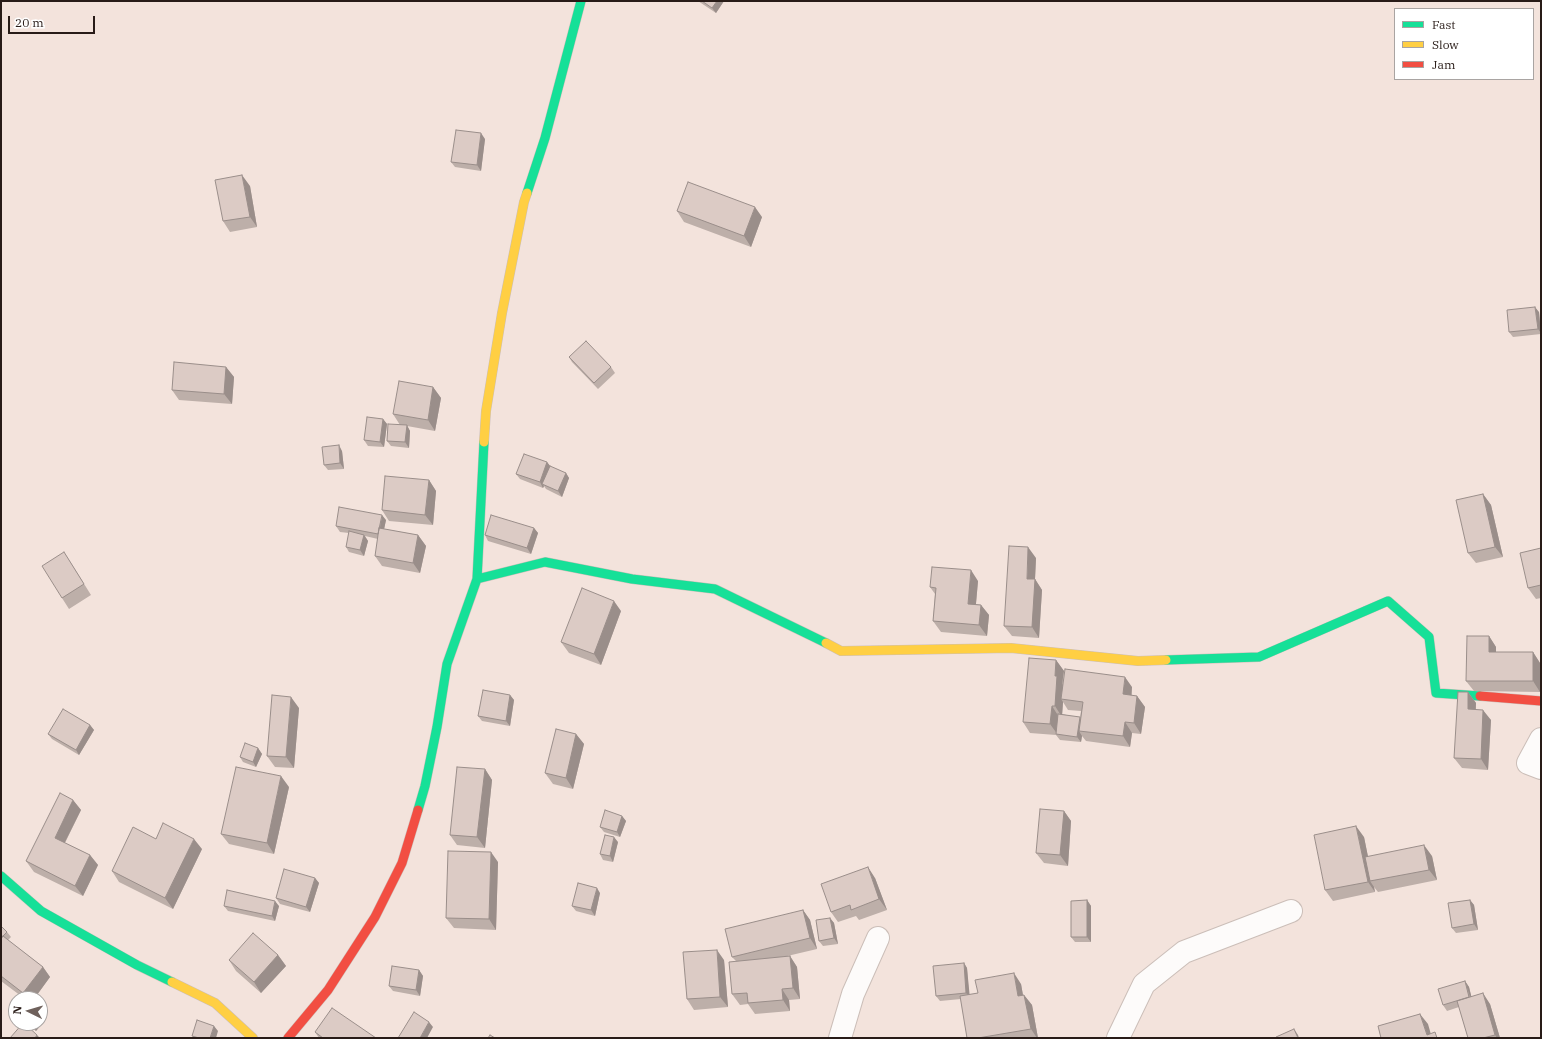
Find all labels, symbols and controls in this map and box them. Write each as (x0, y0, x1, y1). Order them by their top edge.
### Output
scale bar (10, 8, 97, 34)
legend (1394, 8, 1534, 80)
text: 20 m (15, 15, 44, 30)
text: Fast (1432, 17, 1456, 32)
text: Slow (1432, 37, 1459, 52)
text: Jam (1432, 57, 1455, 72)
north arrow (8, 991, 48, 1031)
text: N (10, 1005, 24, 1015)

